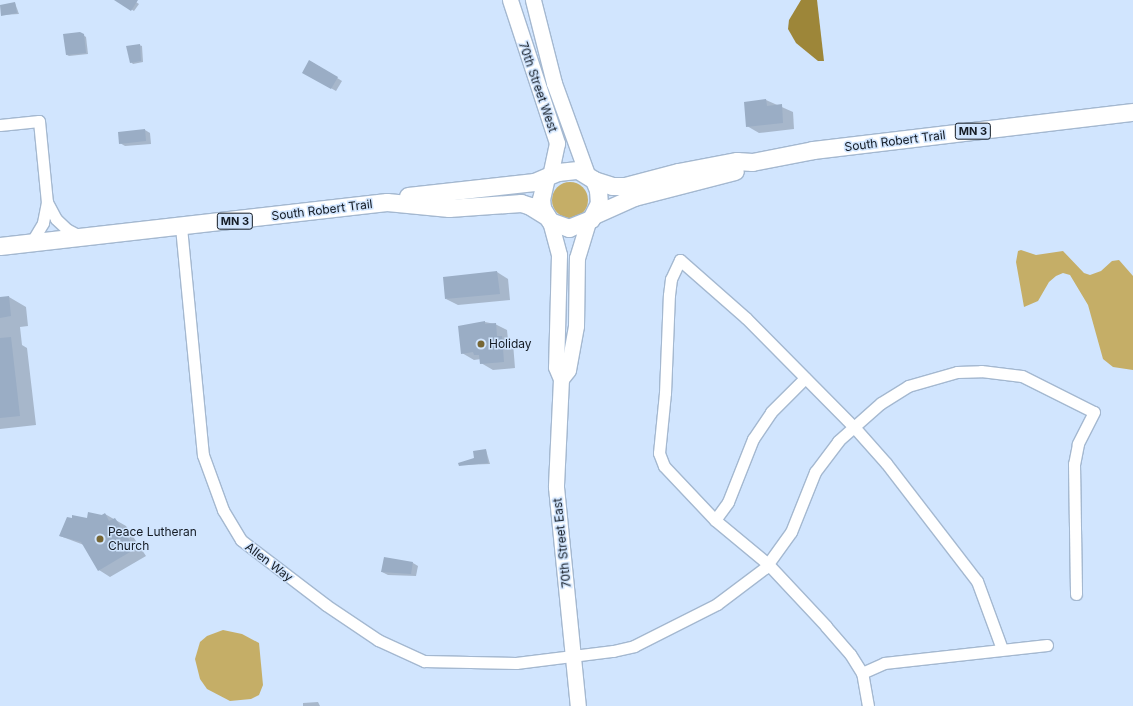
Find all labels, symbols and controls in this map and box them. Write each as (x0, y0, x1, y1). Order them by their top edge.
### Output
street label: 70th Street West (516, 40, 560, 134)
road number: MN 3 (954, 122, 992, 140)
street label: South Robert Trail (844, 128, 946, 154)
street label: South Robert Trail (271, 197, 373, 223)
road number: MN 3 (216, 212, 254, 230)
place label: Holiday (489, 337, 532, 351)
marker: Holiday (476, 339, 486, 349)
street label: 70th Street East (550, 497, 574, 589)
place label: Peace Lutheran Church (108, 525, 197, 553)
marker: Peace Lutheran Church (95, 534, 105, 544)
street label: Allen Way (242, 539, 296, 585)

